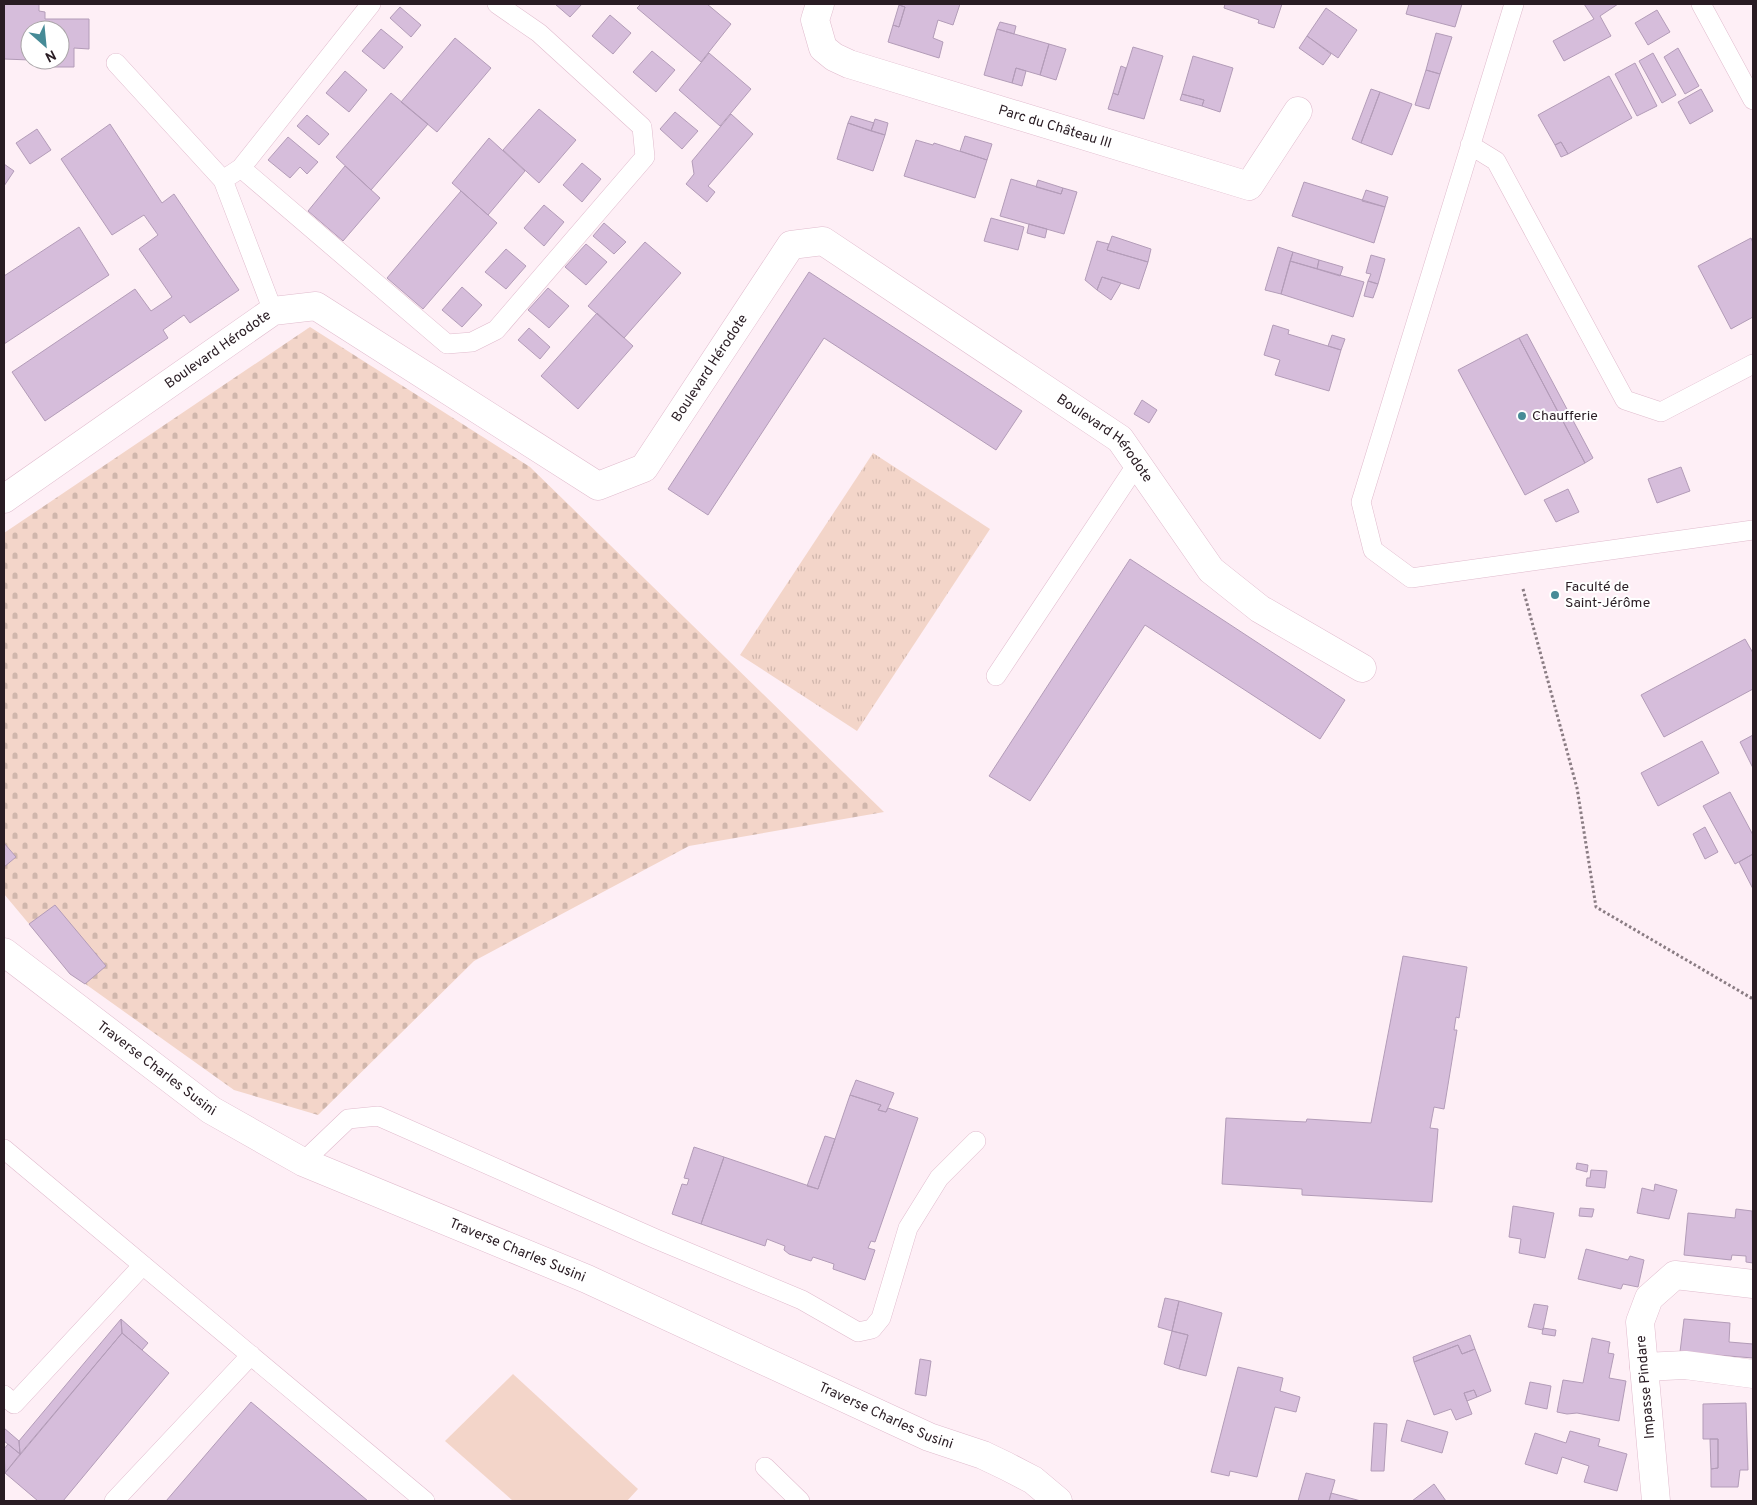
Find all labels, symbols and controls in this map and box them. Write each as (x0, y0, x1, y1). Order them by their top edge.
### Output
north arrow (20, 20, 70, 70)
text: N (42, 45, 59, 65)
street label: Parc du Château III (996, 102, 1114, 152)
street label: Boulevard Hérodote (162, 307, 274, 392)
street label: Boulevard Hérodote (668, 311, 751, 425)
street label: Boulevard Hérodote (1053, 391, 1156, 486)
place label: Chaufferie (1532, 408, 1598, 425)
marker: Chaufferie (1516, 410, 1528, 422)
place label: Faculté de Saint-Jérôme (1565, 579, 1650, 612)
marker: Faculté de Saint-Jérôme (1549, 589, 1561, 601)
street label: Traverse Charles Susini (94, 1018, 219, 1120)
street label: Traverse Charles Susini (447, 1215, 588, 1286)
street label: Impasse Pindare (1633, 1335, 1659, 1439)
street label: Traverse Charles Susini (816, 1379, 955, 1453)

